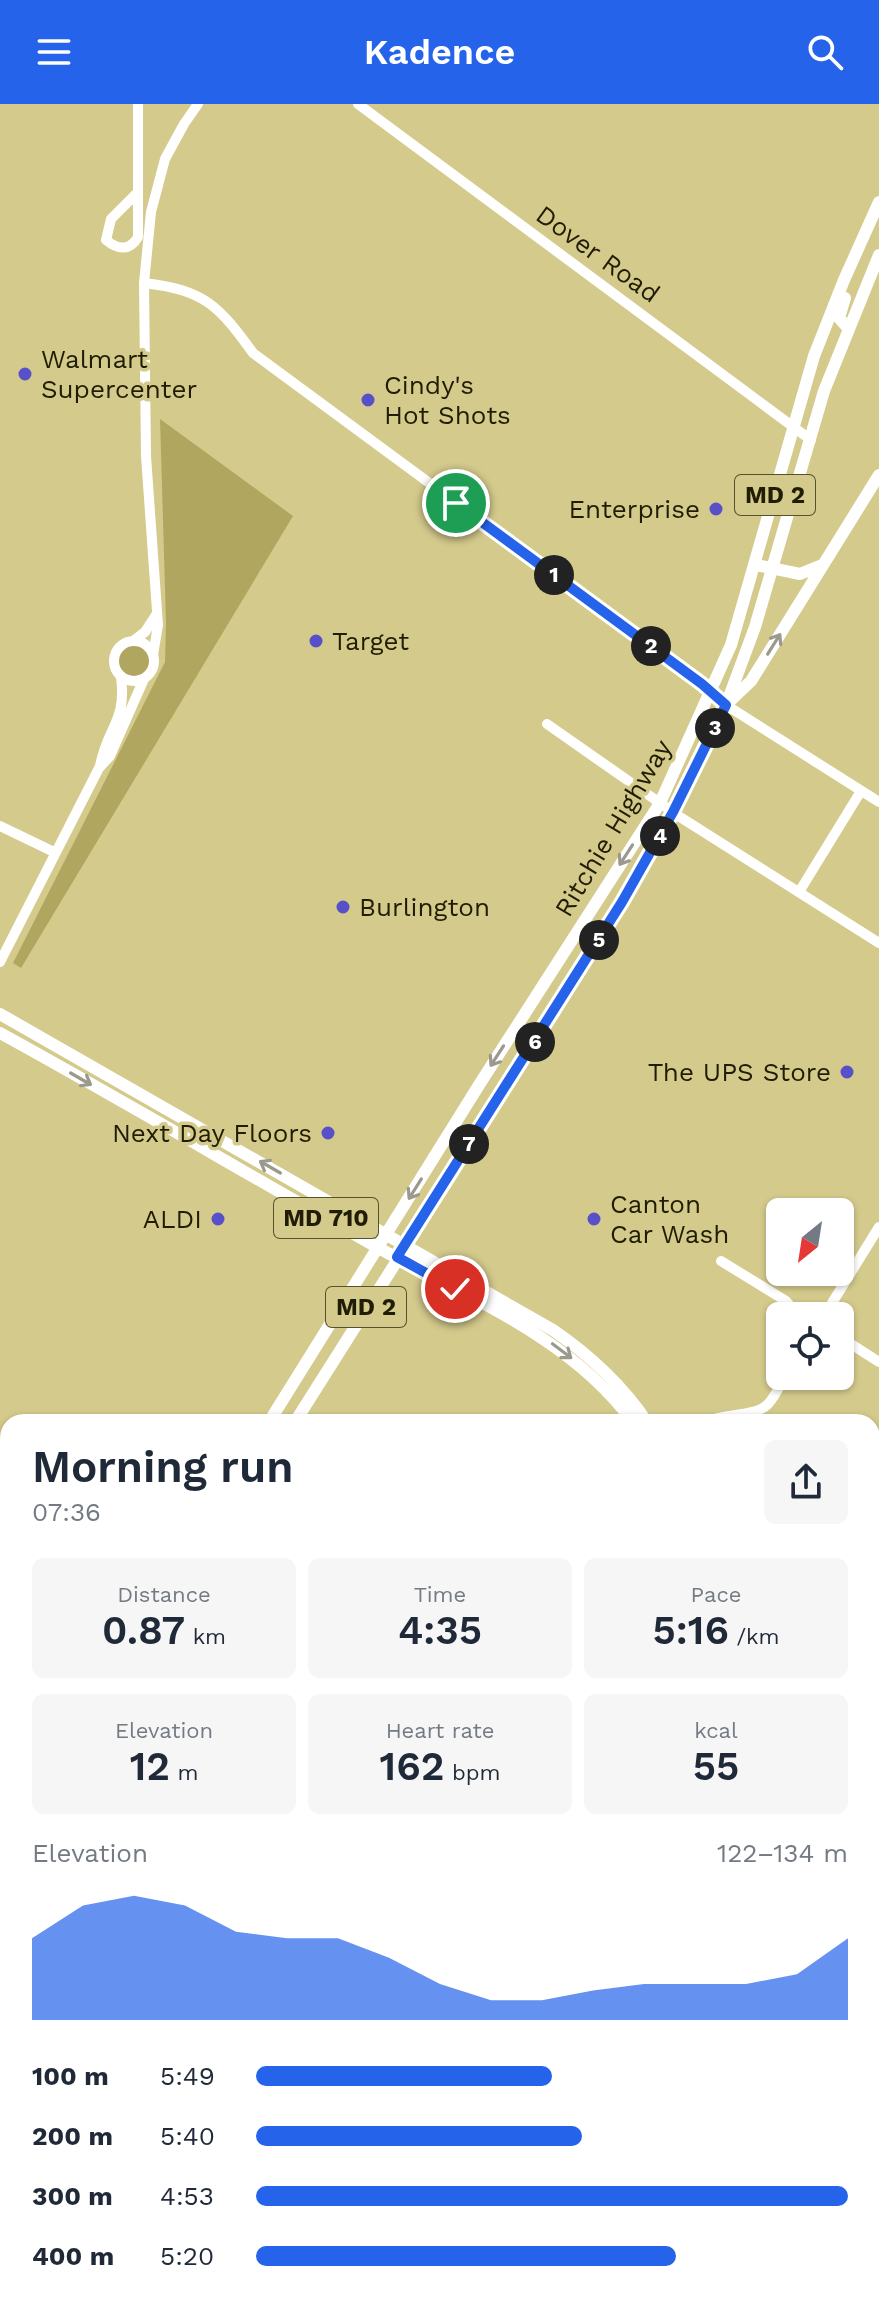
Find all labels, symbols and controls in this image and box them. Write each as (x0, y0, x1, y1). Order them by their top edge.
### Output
icon: menu (32, 30, 76, 74)
icon: search (803, 30, 847, 74)
text: Kadence (364, 31, 515, 73)
street label: Dover Road (530, 199, 666, 309)
place label: Walmart Supercenter (41, 344, 197, 404)
marker: Walmart Supercenter (16, 365, 34, 383)
place label: Cindy's Hot Shots (384, 370, 511, 430)
marker: Cindy's Hot Shots (359, 391, 377, 409)
pin (422, 469, 490, 537)
road number: MD 2 (735, 475, 815, 515)
icon: arrive (434, 481, 478, 525)
place label: Enterprise (568, 494, 700, 524)
marker: Enterprise (707, 500, 725, 518)
pin: 1 (534, 555, 574, 595)
text: 1 (549, 562, 559, 587)
place label: Target (332, 626, 409, 656)
pin: 2 (631, 626, 671, 666)
marker: Target (307, 632, 325, 650)
text: 2 (644, 633, 658, 658)
one-way arrow (766, 634, 783, 656)
pin: 3 (695, 708, 735, 748)
text: 3 (708, 715, 722, 740)
street label: Ritchie Highway (548, 734, 678, 922)
pin: 4 (640, 816, 680, 856)
text: 4 (653, 823, 667, 848)
one-way arrow (618, 843, 634, 866)
place label: Burlington (359, 892, 490, 922)
marker: Burlington (334, 898, 352, 916)
pin: 5 (579, 920, 619, 960)
text: 5 (593, 927, 605, 952)
pin: 6 (515, 1022, 555, 1062)
text: 6 (528, 1029, 542, 1054)
one-way arrow (489, 1045, 506, 1067)
place label: The UPS Store (648, 1057, 831, 1087)
marker: The UPS Store (838, 1063, 856, 1081)
one-way arrow (69, 1071, 92, 1087)
place label: Next Day Floors (112, 1118, 312, 1148)
marker: Next Day Floors (319, 1124, 337, 1142)
pin: 7 (449, 1124, 489, 1164)
text: 7 (462, 1131, 476, 1156)
one-way arrow (259, 1159, 282, 1175)
one-way arrow (406, 1177, 422, 1200)
place label: Canton Car Wash (610, 1189, 729, 1249)
road number: MD 710 (274, 1198, 378, 1238)
north arrow (766, 1198, 854, 1286)
map controls (766, 1198, 854, 1390)
place label: ALDI (143, 1204, 202, 1234)
marker: ALDI (209, 1210, 227, 1228)
marker: Canton Car Wash (585, 1210, 603, 1228)
pin (421, 1255, 489, 1323)
icon: check (433, 1267, 477, 1311)
road number: MD 2 (326, 1287, 406, 1327)
button: locate (766, 1302, 854, 1390)
one-way arrow (551, 1343, 572, 1360)
button: share (764, 1440, 848, 1524)
text: Morning run (32, 1441, 293, 1493)
text: 07:36 (32, 1497, 101, 1527)
text: Distance (117, 1582, 211, 1607)
text: Time (414, 1582, 466, 1607)
text: Pace (691, 1582, 741, 1607)
text: 0.87 (102, 1607, 185, 1654)
text: 4:35 (398, 1607, 482, 1654)
text: 5:16 (652, 1607, 729, 1654)
text: km (185, 1624, 226, 1649)
text: /km (729, 1624, 780, 1649)
text: Elevation (115, 1718, 213, 1743)
text: Heart rate (386, 1718, 494, 1743)
text: kcal (694, 1718, 738, 1743)
text: 12 (130, 1743, 170, 1790)
text: 162 (380, 1743, 444, 1790)
text: 55 (693, 1743, 739, 1790)
text: m (170, 1760, 198, 1785)
text: bpm (444, 1760, 500, 1785)
text: Elevation (32, 1838, 148, 1868)
text: 122–134 m (717, 1838, 848, 1868)
text: 100 m (32, 2061, 109, 2091)
text: 5:49 (160, 2061, 215, 2091)
text: 200 m (32, 2121, 113, 2151)
text: 5:40 (160, 2121, 215, 2151)
text: 300 m (32, 2181, 113, 2211)
text: 4:53 (160, 2181, 214, 2211)
text: 400 m (32, 2241, 114, 2271)
text: 5:20 (160, 2241, 214, 2271)

